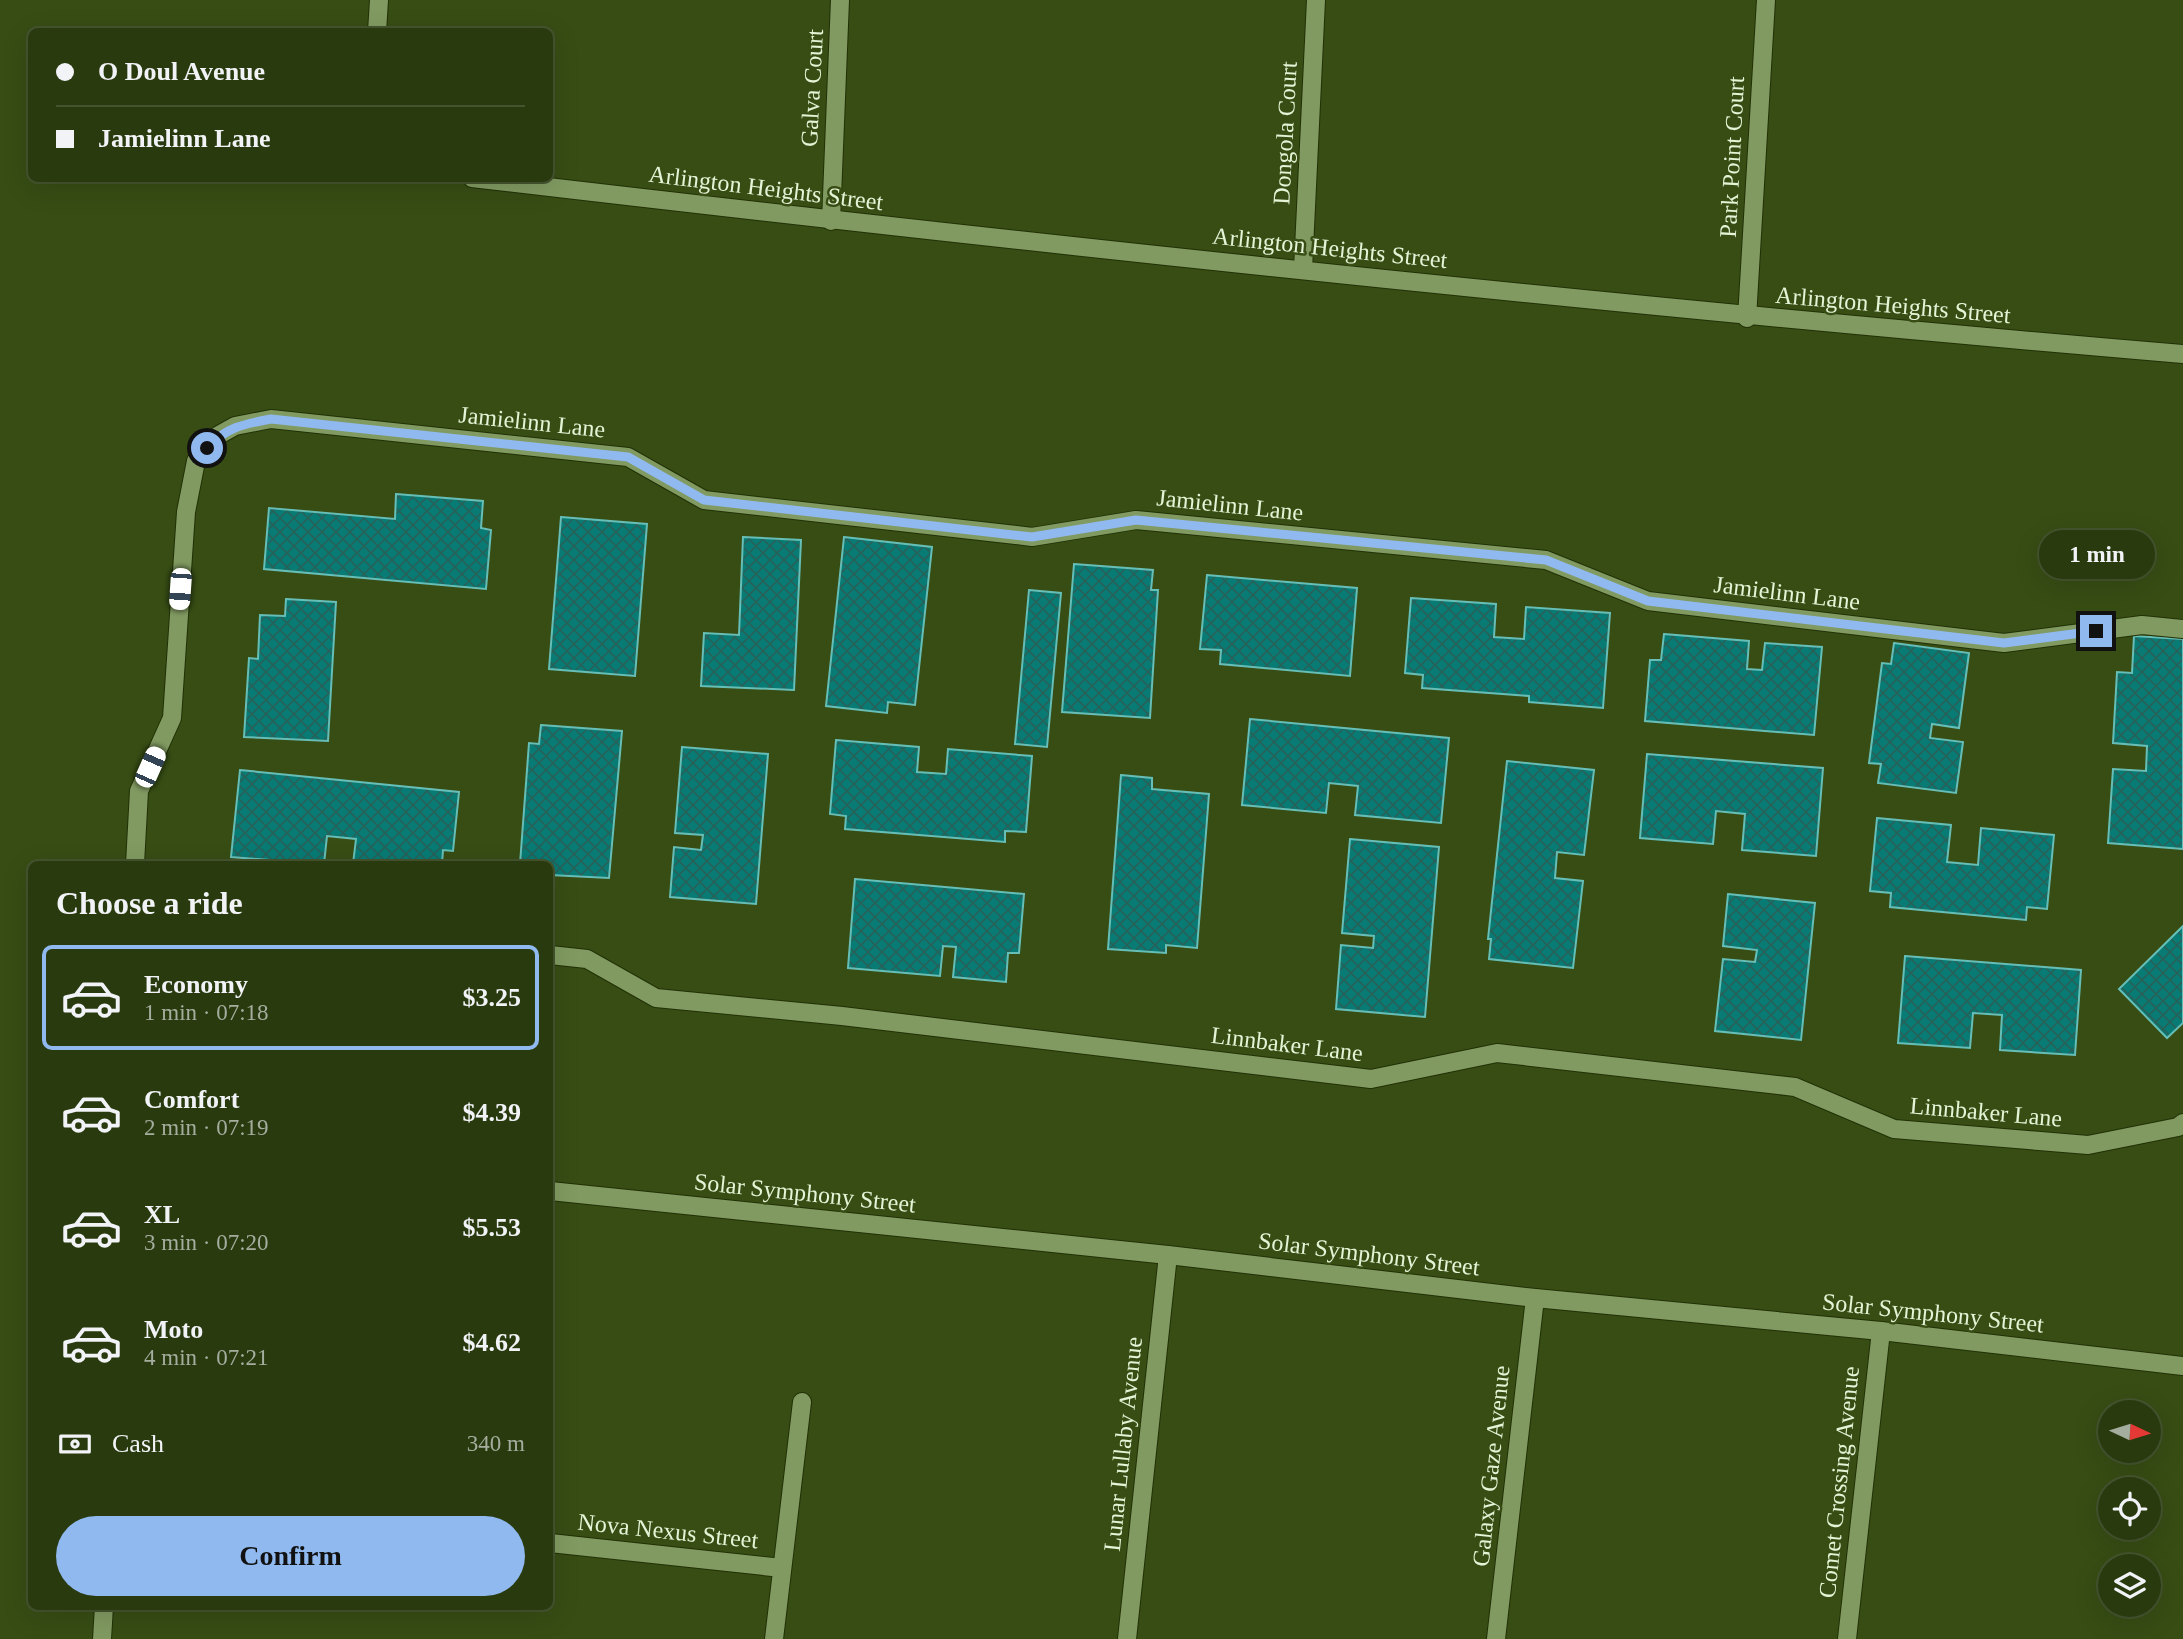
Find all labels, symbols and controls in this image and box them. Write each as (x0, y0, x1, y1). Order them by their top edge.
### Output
street label: Galva Court (796, 28, 828, 148)
text: O Doul Avenue (98, 57, 265, 86)
street label: Dongola Court (1268, 60, 1302, 205)
street label: Park Point Court (1715, 75, 1749, 238)
text: Jamielinn Lane (98, 124, 271, 153)
street label: Arlington Heights Street (647, 161, 885, 215)
street label: Arlington Heights Street (1211, 223, 1449, 273)
street label: Arlington Heights Street (1774, 282, 2012, 328)
street label: Jamielinn Lane (457, 401, 607, 443)
route start (191, 432, 223, 464)
street label: Jamielinn Lane (1155, 484, 1305, 526)
callout: 1 min (2038, 530, 2154, 578)
text: 1 min (2069, 542, 2125, 567)
car (169, 567, 192, 611)
street label: Jamielinn Lane (1712, 571, 1862, 615)
route end (2080, 615, 2112, 647)
car (132, 744, 169, 790)
text: Choose a ride (56, 885, 243, 921)
icon: car (60, 966, 123, 1029)
text: Economy (144, 970, 248, 999)
text: $3.25 (463, 983, 521, 1012)
text: 1 min · 07:18 (144, 1000, 269, 1025)
street label: Linnbaker Lane (1210, 1022, 1364, 1066)
icon: car (60, 1081, 123, 1144)
text: Comfort (144, 1085, 239, 1114)
street label: Linnbaker Lane (1909, 1092, 2063, 1132)
text: $4.39 (463, 1098, 521, 1127)
text: 2 min · 07:19 (144, 1115, 269, 1140)
street label: Solar Symphony Street (693, 1168, 917, 1218)
icon: car (60, 1196, 123, 1259)
text: XL (144, 1200, 180, 1229)
text: $5.53 (463, 1213, 521, 1242)
street label: Solar Symphony Street (1257, 1228, 1481, 1281)
text: 3 min · 07:20 (144, 1230, 269, 1255)
street label: Solar Symphony Street (1821, 1288, 2045, 1338)
icon: car (60, 1311, 123, 1374)
text: Moto (144, 1315, 203, 1344)
text: $4.62 (463, 1328, 521, 1357)
street label: Lunar Lullaby Avenue (1099, 1335, 1147, 1553)
text: 4 min · 07:21 (144, 1345, 269, 1370)
street label: Galaxy Gaze Avenue (1468, 1364, 1514, 1568)
street label: Comet Crossing Avenue (1814, 1365, 1864, 1599)
north arrow (2098, 1400, 2161, 1463)
map controls (2098, 1400, 2161, 1617)
icon: cash (56, 1425, 94, 1463)
text: Cash (112, 1429, 164, 1458)
text: 340 m (467, 1431, 525, 1456)
button: locate (2098, 1477, 2161, 1540)
street label: Nova Nexus Street (576, 1509, 760, 1553)
button: Confirm (56, 1516, 525, 1596)
button: layers (2098, 1554, 2161, 1617)

